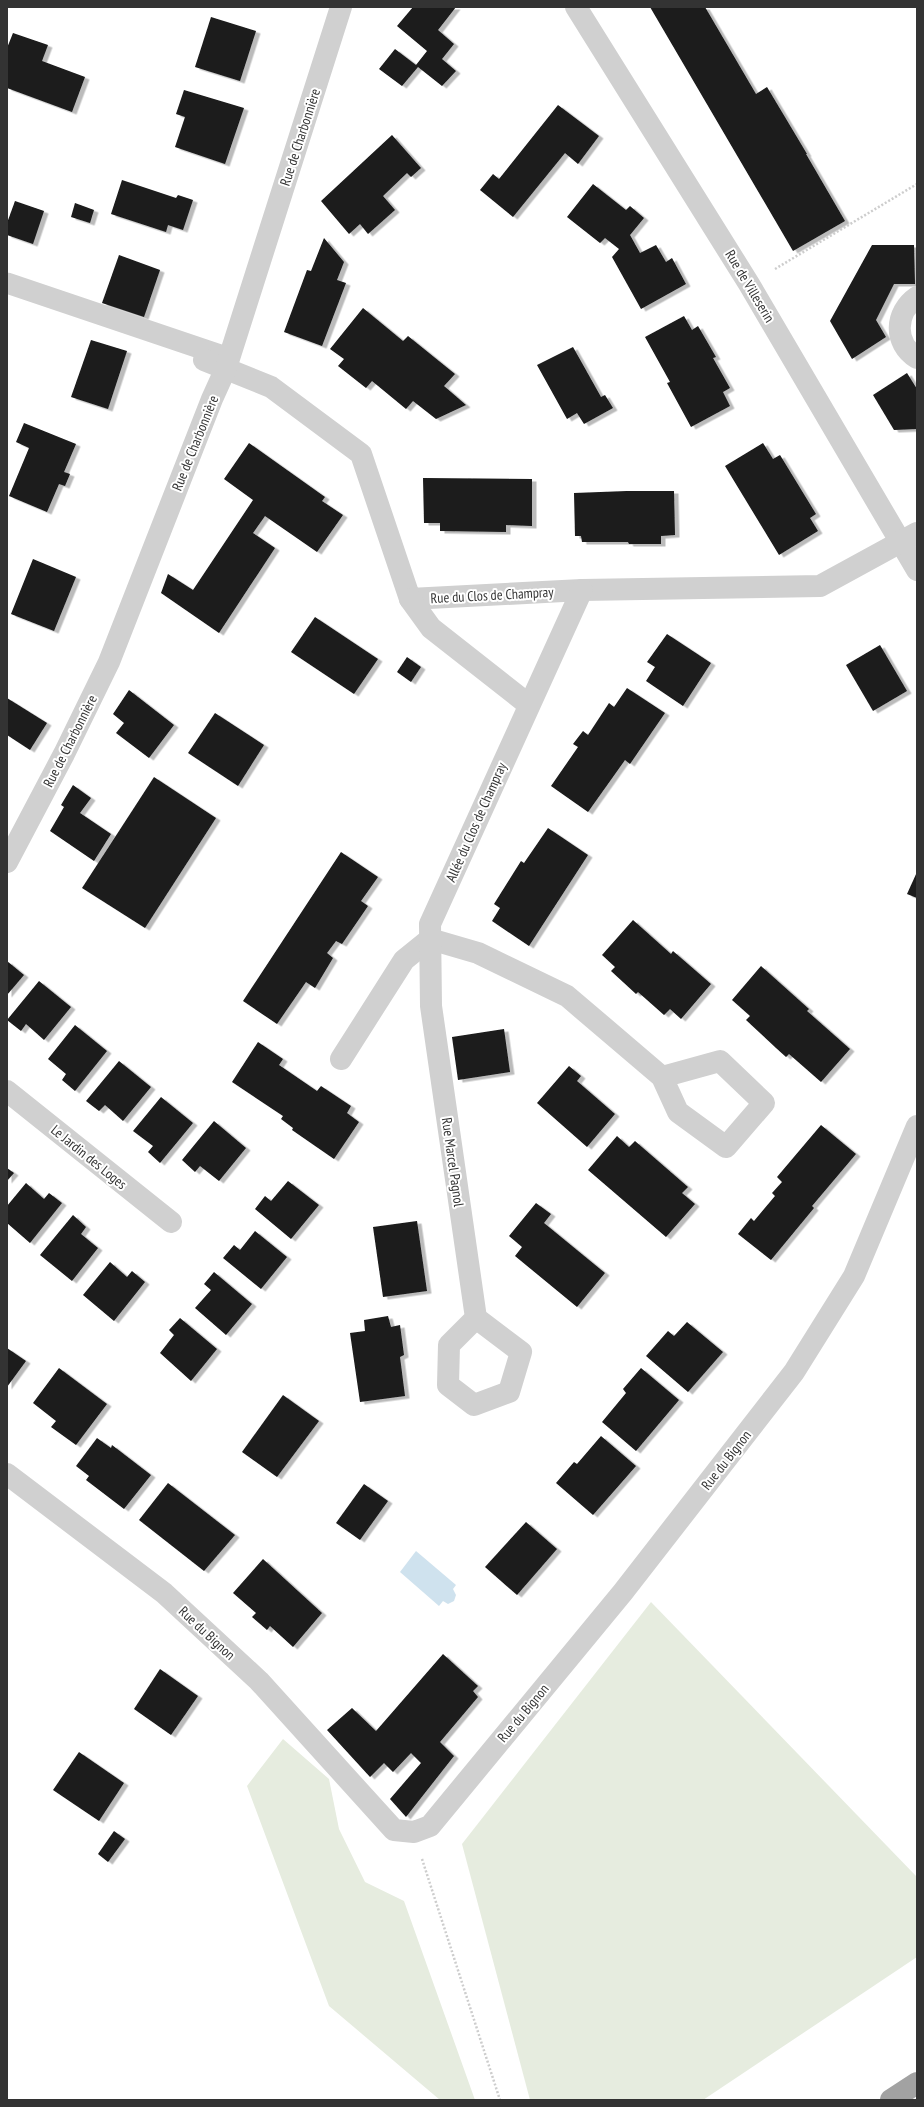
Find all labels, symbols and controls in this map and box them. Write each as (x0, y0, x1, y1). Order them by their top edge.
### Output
street label: Rue de Charbonnière (276, 86, 324, 188)
street label: Rue de Villeserin (721, 246, 779, 326)
street label: Rue de Charbonnière (168, 393, 222, 493)
street label: Rue du Clos de Champray (430, 583, 555, 607)
street label: Rue de Charbonnière (39, 692, 101, 790)
street label: Allée du Clos de Champray (442, 759, 511, 885)
street label: Rue Marcel Pagnol (438, 1116, 468, 1208)
street label: Le Jardin des Loges (47, 1121, 131, 1193)
street label: Rue du Bignon (697, 1427, 755, 1493)
street label: Rue du Bignon (175, 1602, 239, 1664)
street label: Rue du Bignon (493, 1680, 553, 1746)

